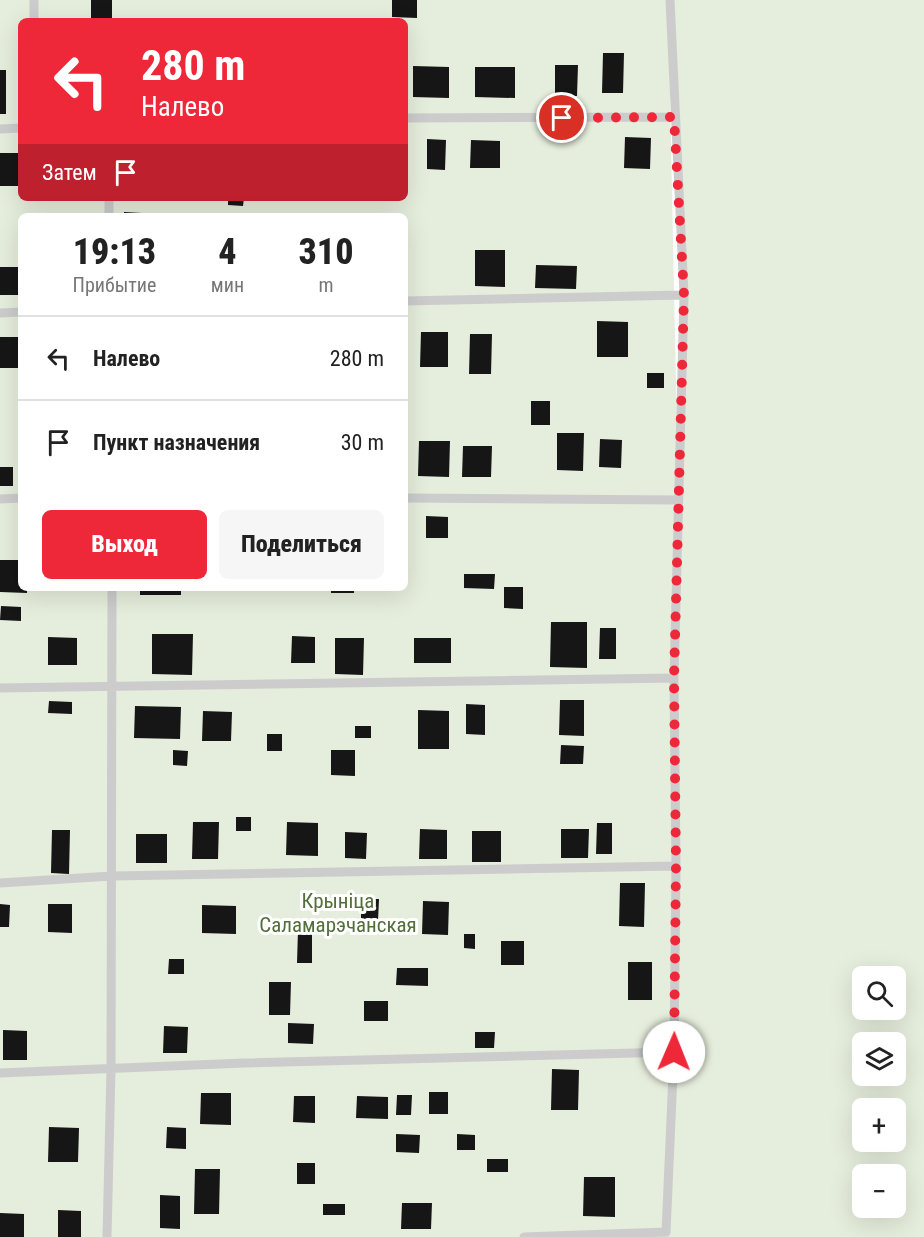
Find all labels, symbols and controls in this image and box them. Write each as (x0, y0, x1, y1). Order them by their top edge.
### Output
text: 280 m (141, 41, 246, 90)
icon: left (42, 42, 120, 120)
text: Налево (141, 91, 224, 123)
pin (536, 92, 587, 143)
icon: arrive (545, 101, 578, 134)
icon: arrive (109, 156, 142, 189)
text: Затем (42, 160, 97, 185)
text: 19:13 (73, 231, 156, 273)
text: 4 (218, 231, 237, 273)
text: 310 (299, 231, 353, 273)
text: Прибытие (72, 273, 156, 297)
text: мин (211, 273, 244, 297)
text: m (318, 273, 334, 297)
icon: left (42, 342, 75, 375)
text: Налево (93, 346, 160, 371)
text: 280 m (330, 346, 384, 371)
icon: arrive (42, 426, 75, 459)
text: Пункт назначения (93, 430, 260, 455)
text: 30 m (341, 430, 384, 455)
button: Выход (42, 510, 207, 579)
button: Поделиться (219, 510, 384, 579)
park label: Крыніца Саламарэчанская (259, 889, 417, 937)
map controls (852, 966, 906, 1218)
button: search (852, 966, 906, 1020)
position arrow (642, 1020, 706, 1084)
button: layers (852, 1032, 906, 1086)
button: + (852, 1098, 906, 1152)
button: − (852, 1164, 906, 1218)

